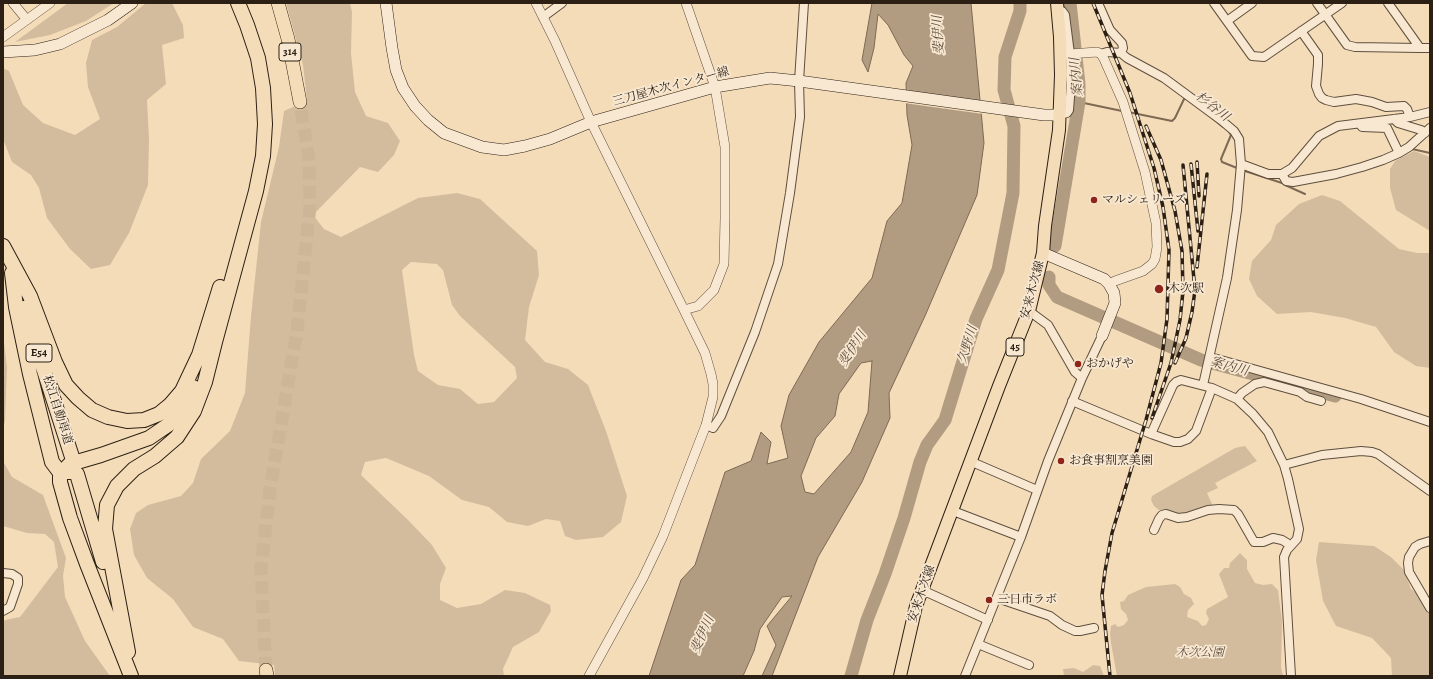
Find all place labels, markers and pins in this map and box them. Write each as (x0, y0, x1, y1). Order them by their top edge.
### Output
place label: マルシェリーズ (1102, 193, 1186, 207)
marker: マルシェリーズ (1089, 195, 1099, 205)
place label: 木次駅 (1168, 282, 1204, 296)
marker: 木次駅 (1153, 283, 1165, 295)
place label: おかげや (1086, 357, 1134, 371)
marker: おかげや (1073, 359, 1083, 369)
place label: お食事割烹美園 (1069, 454, 1153, 468)
marker: お食事割烹美園 (1056, 456, 1066, 466)
place label: 三日市ラボ (997, 593, 1057, 607)
marker: 三日市ラボ (984, 595, 994, 605)

